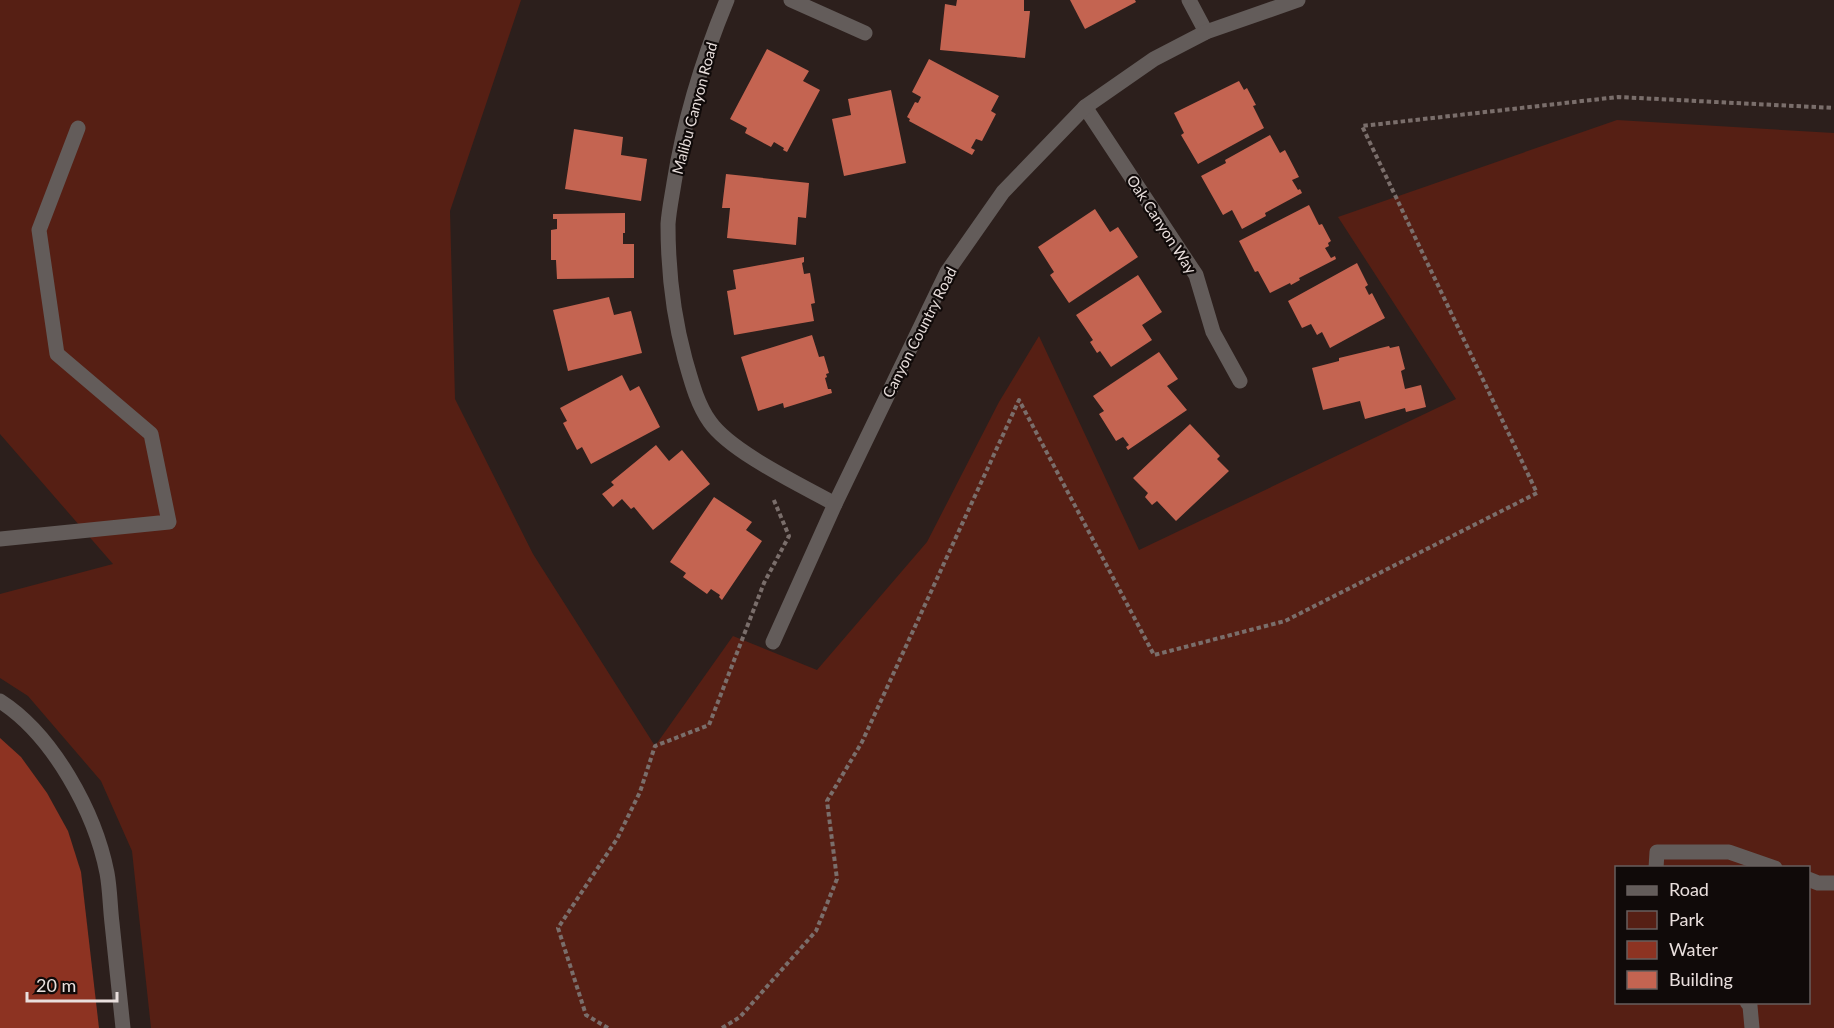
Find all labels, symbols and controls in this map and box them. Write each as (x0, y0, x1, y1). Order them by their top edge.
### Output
street label: Malibu Canyon Road (668, 40, 720, 176)
street label: Oak Canyon Way (1123, 171, 1201, 277)
street label: Canyon Country Road (878, 264, 960, 400)
legend (1615, 866, 1810, 1004)
text: Road (1669, 878, 1709, 900)
text: Park (1669, 908, 1705, 930)
text: Water (1669, 938, 1718, 960)
scale bar (27, 965, 117, 1003)
text: Building (1669, 968, 1733, 990)
text: 20 m (36, 974, 76, 996)

